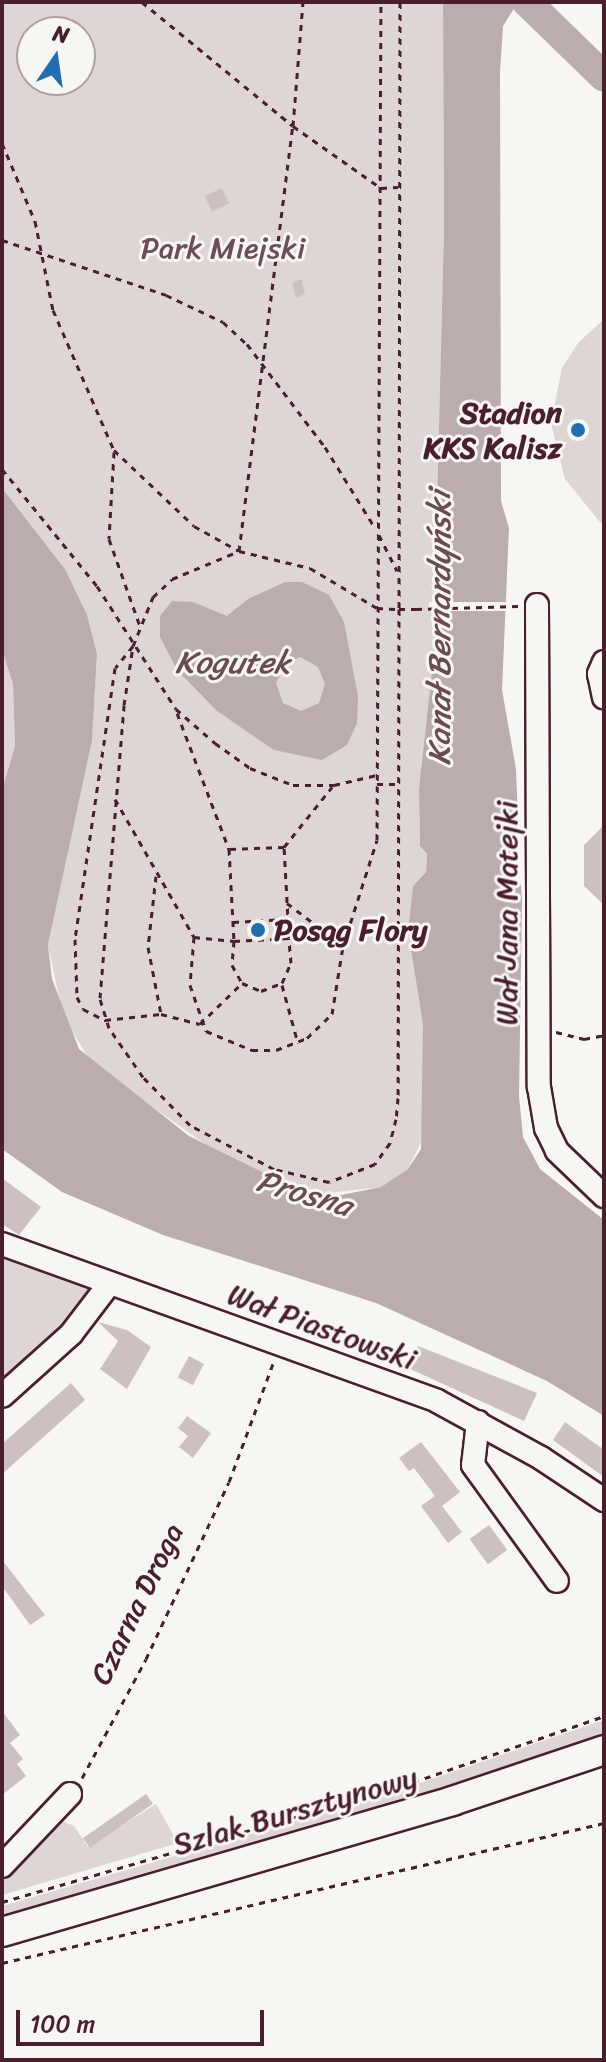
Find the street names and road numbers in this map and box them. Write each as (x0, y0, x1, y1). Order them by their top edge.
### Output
street label: Wał Jana Matejki (489, 800, 525, 1026)
street label: Wał Piastowski (223, 1276, 421, 1378)
street label: Czarna Droga (82, 1517, 192, 1691)
street label: Szlak Bursztynowy (169, 1759, 421, 1863)

